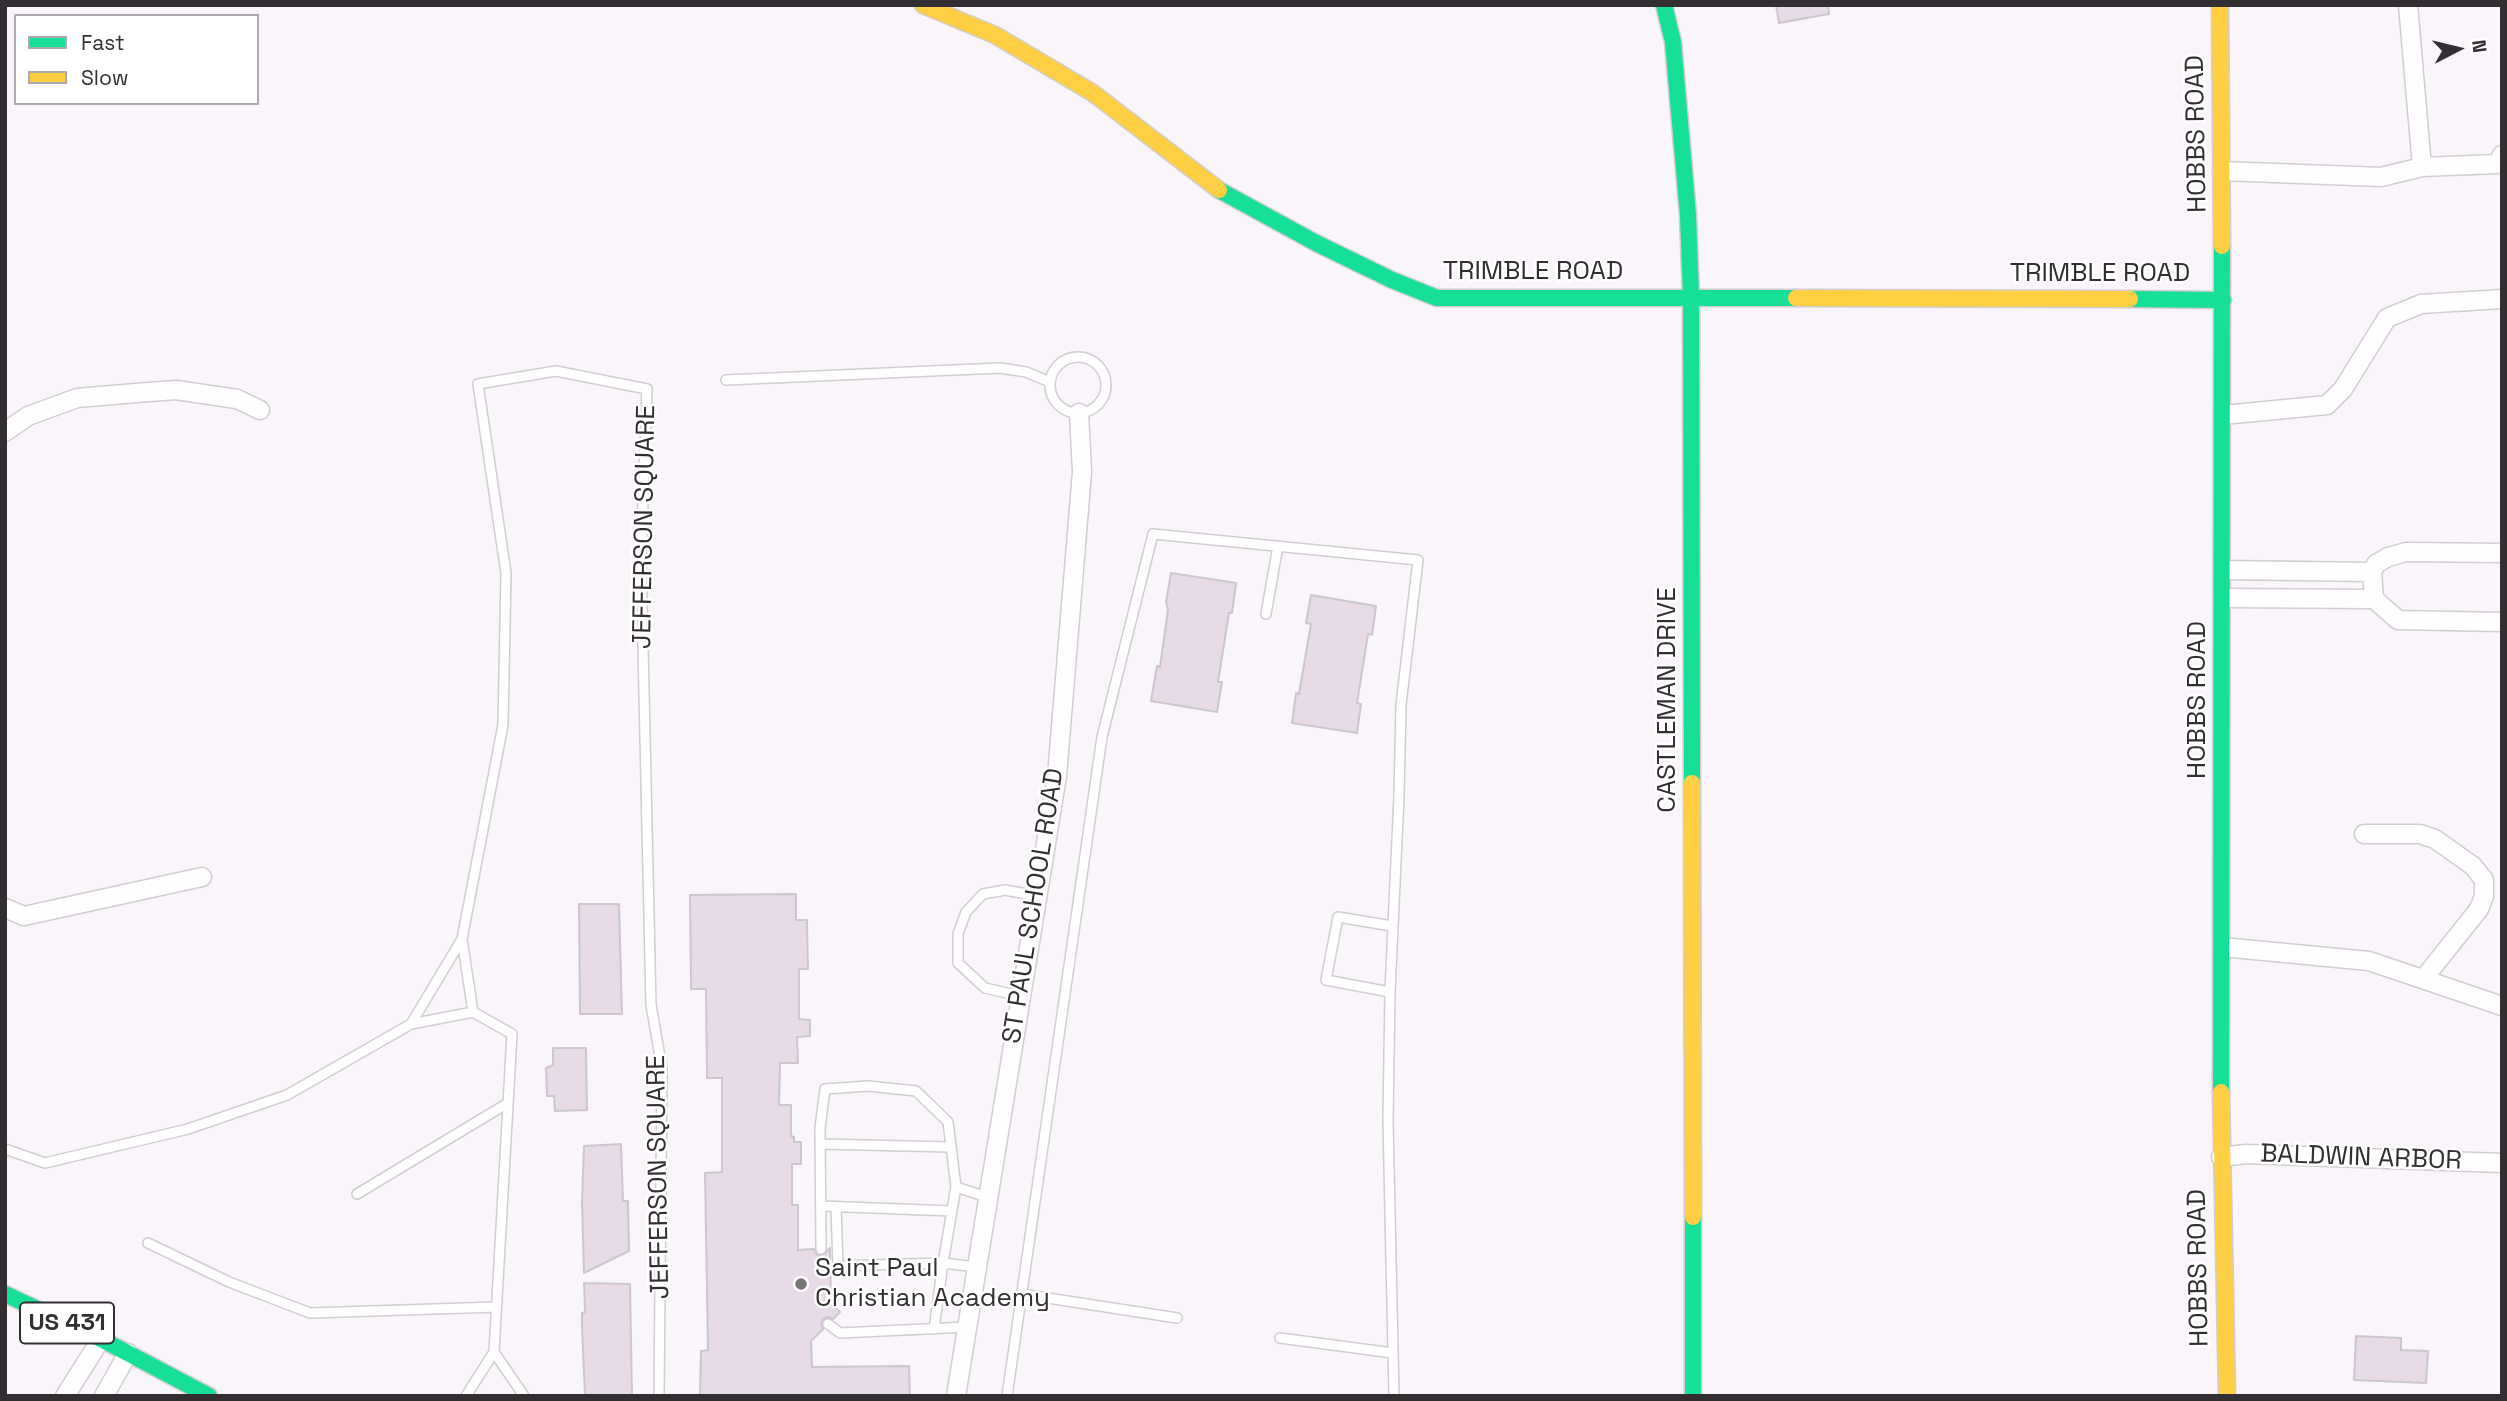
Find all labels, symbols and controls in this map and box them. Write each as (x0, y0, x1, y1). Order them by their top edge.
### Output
legend (14, 14, 259, 105)
north arrow (2423, 14, 2493, 84)
text: Fast (81, 29, 125, 56)
text: N (2466, 39, 2493, 54)
street label: HOBBS ROAD (2180, 55, 2214, 213)
text: Slow (81, 64, 129, 91)
street label: TRIMBLE ROAD (1443, 256, 1623, 288)
street label: TRIMBLE ROAD (2010, 258, 2190, 290)
street label: JEFFERSON SQUARE (627, 405, 663, 649)
street label: CASTLEMAN DRIVE (1652, 587, 1684, 813)
street label: HOBBS ROAD (2182, 621, 2214, 779)
street label: ST PAUL SCHOOL ROAD (997, 766, 1071, 1046)
street label: JEFFERSON SQUARE (641, 1055, 677, 1299)
street label: BALDWIN ARBOR (2260, 1139, 2462, 1177)
street label: HOBBS ROAD (2182, 1189, 2216, 1347)
place label: Saint Paul Christian Academy (815, 1253, 1050, 1314)
marker: Saint Paul Christian Academy (793, 1276, 809, 1292)
road number: US 431 (20, 1302, 114, 1344)

